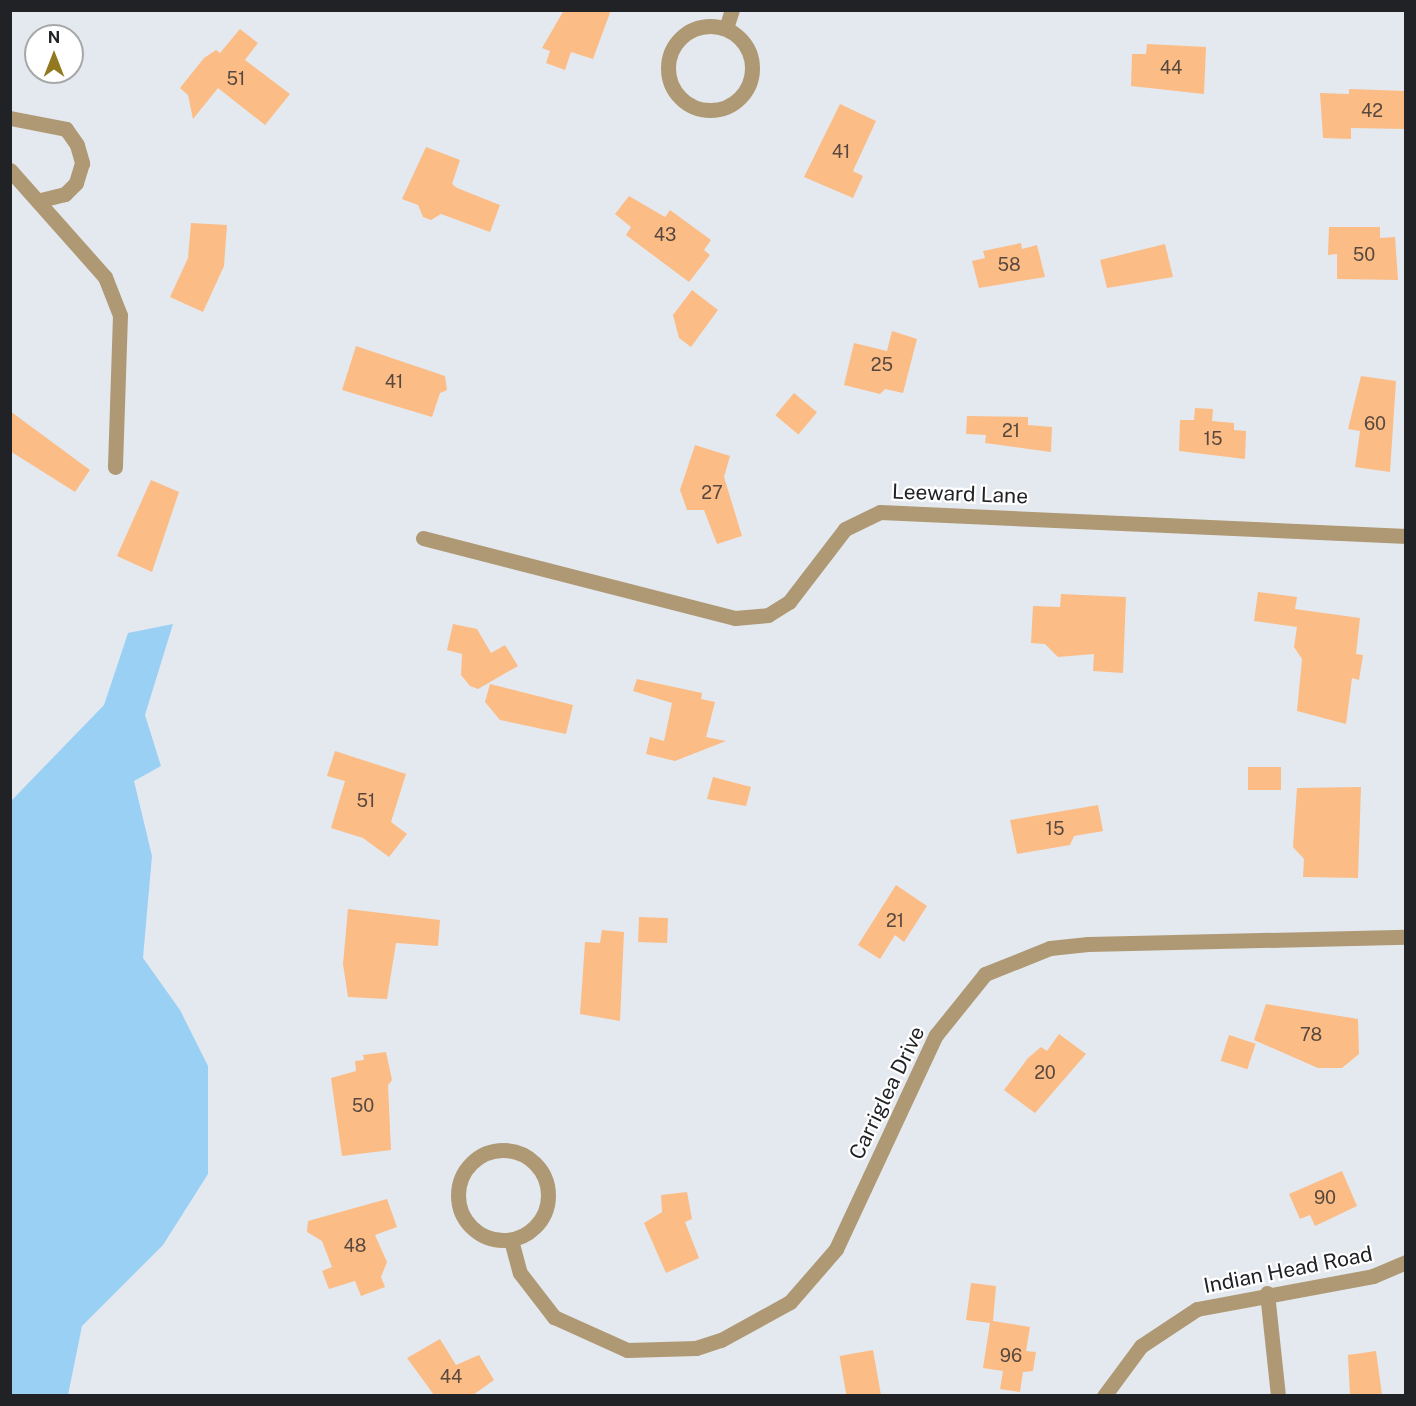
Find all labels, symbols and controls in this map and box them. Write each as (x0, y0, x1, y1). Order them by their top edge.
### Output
north arrow (24, 24, 84, 84)
text: N (48, 28, 60, 47)
house number: 44 (1160, 57, 1182, 79)
house number: 51 (227, 68, 245, 90)
house number: 42 (1361, 100, 1383, 122)
house number: 41 (832, 141, 850, 163)
house number: 43 (654, 224, 676, 246)
house number: 50 (1353, 244, 1375, 266)
house number: 58 (997, 254, 1021, 276)
house number: 25 (871, 354, 893, 376)
house number: 41 (385, 371, 403, 393)
house number: 60 (1364, 413, 1386, 435)
house number: 21 (1002, 420, 1020, 442)
house number: 15 (1204, 428, 1222, 450)
street label: Leeward Lane (892, 479, 1028, 509)
house number: 27 (701, 482, 723, 504)
house number: 51 (357, 790, 375, 812)
house number: 15 (1046, 818, 1064, 840)
house number: 21 (886, 910, 904, 932)
street label: Carriglea Drive (844, 1022, 930, 1164)
house number: 78 (1300, 1024, 1322, 1046)
house number: 20 (1034, 1062, 1056, 1084)
house number: 50 (352, 1095, 374, 1117)
house number: 90 (1314, 1187, 1336, 1209)
house number: 48 (344, 1235, 366, 1257)
street label: Indian Head Road (1201, 1241, 1375, 1299)
house number: 96 (1000, 1345, 1022, 1367)
house number: 44 (440, 1366, 462, 1388)

